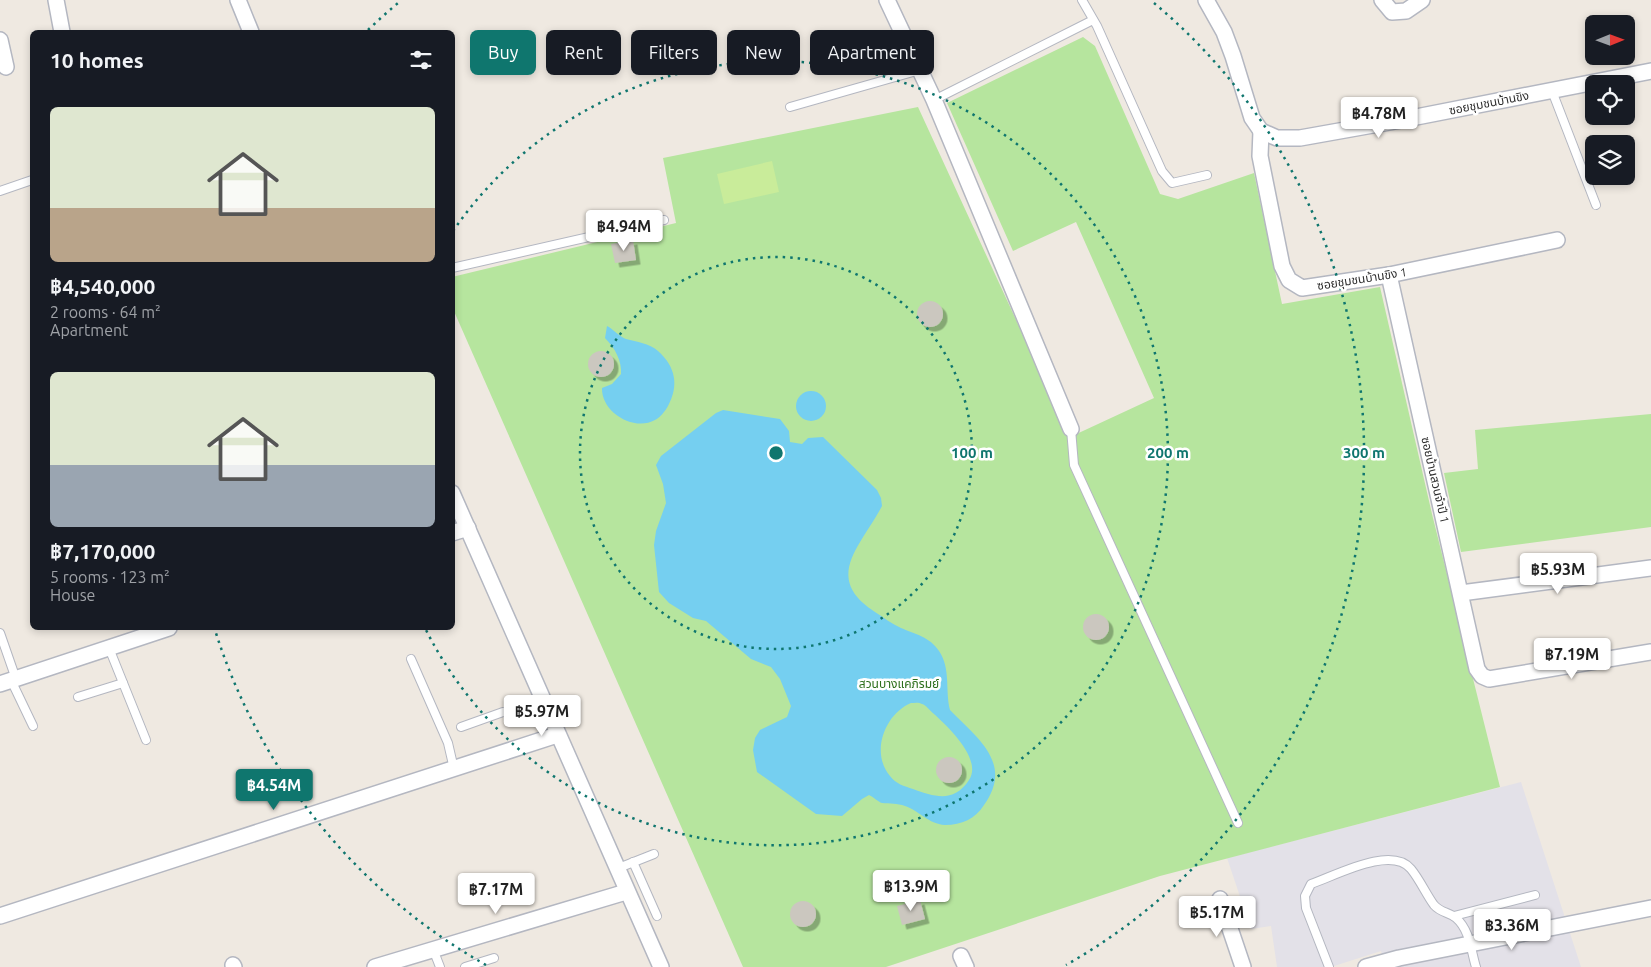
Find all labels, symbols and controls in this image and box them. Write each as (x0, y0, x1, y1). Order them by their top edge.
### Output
north arrow (1585, 15, 1635, 65)
map controls (1585, 15, 1635, 185)
chip: Buy (470, 30, 536, 75)
chip: Rent (546, 30, 621, 75)
chip: Filters (631, 30, 717, 75)
chip: New (727, 30, 800, 75)
chip: Apartment (810, 30, 934, 75)
icon: filters (407, 46, 435, 74)
text: 10 homes (50, 48, 144, 72)
button: locate (1585, 75, 1635, 125)
street label: ซอยชุมชนบ้านขิง (1448, 88, 1530, 118)
pin: ฿4.78M (1338, 96, 1420, 139)
text: ฿4.78M (1352, 104, 1406, 122)
button: layers (1585, 135, 1635, 185)
icon: home (198, 139, 288, 229)
pin: ฿4.94M (583, 210, 665, 252)
text: ฿4.94M (597, 217, 651, 235)
street label: ซอยชุมชนบ้านขิง 1 (1316, 265, 1408, 293)
text: ฿4,540,000 (50, 274, 155, 298)
text: 2 rooms · 64 m² (50, 303, 161, 321)
text: Apartment (50, 321, 128, 339)
icon: home (198, 404, 288, 494)
street label: ซอยบ้านสวนจำปี 1 (1419, 435, 1452, 524)
centre of rings (767, 444, 785, 462)
text: 100 m (951, 444, 993, 461)
text: 200 m (1147, 444, 1189, 461)
text: 300 m (1343, 444, 1385, 461)
text: ฿7,170,000 (50, 539, 155, 563)
pin: ฿5.93M (1517, 552, 1599, 595)
text: ฿5.93M (1531, 560, 1585, 578)
text: 5 rooms · 123 m² (50, 568, 170, 586)
text: House (50, 586, 95, 604)
pin: ฿7.19M (1531, 638, 1613, 680)
text: ฿7.19M (1545, 645, 1599, 663)
park label: สวนบางแคภิรมย์ (859, 677, 939, 690)
pin: ฿5.97M (501, 694, 583, 737)
text: ฿5.97M (515, 702, 569, 720)
pin: ฿4.54M (233, 768, 315, 811)
text: ฿4.54M (247, 776, 301, 794)
pin: ฿13.9M (870, 870, 952, 912)
pin: ฿7.17M (455, 872, 537, 915)
text: ฿13.9M (884, 877, 938, 895)
text: ฿7.17M (469, 880, 523, 898)
pin: ฿5.17M (1176, 896, 1258, 938)
text: ฿5.17M (1190, 903, 1244, 921)
pin: ฿3.36M (1471, 908, 1553, 951)
text: ฿3.36M (1485, 916, 1539, 934)

